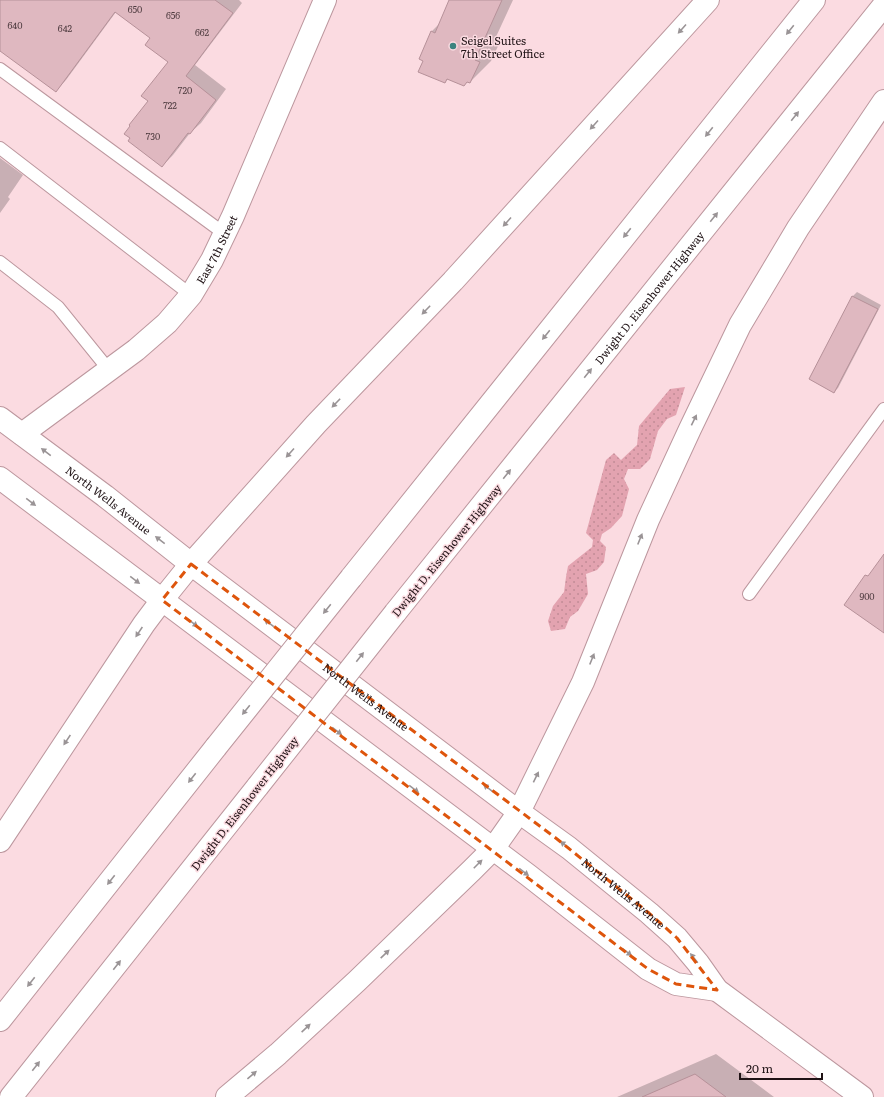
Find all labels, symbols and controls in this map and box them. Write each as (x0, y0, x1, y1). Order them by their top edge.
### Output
house number: 650 (128, 2, 142, 16)
house number: 656 (166, 8, 180, 22)
house number: 640 (8, 18, 23, 32)
house number: 642 (58, 21, 73, 35)
one-way arrow (677, 24, 686, 34)
house number: 662 (195, 25, 210, 39)
one-way arrow (785, 25, 794, 36)
place label: Seigel Suites 7th Street Office (461, 32, 545, 61)
marker: Seigel Suites 7th Street Office (448, 41, 458, 51)
house number: 720 (178, 83, 192, 97)
house number: 722 (163, 98, 177, 112)
one-way arrow (791, 110, 800, 121)
one-way arrow (590, 120, 599, 130)
one-way arrow (704, 126, 713, 137)
house number: 730 (146, 129, 160, 143)
street label: East 7th Street (192, 212, 241, 287)
one-way arrow (709, 212, 718, 222)
one-way arrow (503, 216, 512, 227)
street label: Dwight D. Eisenhower Highway (590, 227, 708, 367)
one-way arrow (623, 228, 632, 239)
one-way arrow (422, 305, 431, 314)
one-way arrow (542, 329, 550, 340)
one-way arrow (584, 367, 593, 378)
one-way arrow (331, 398, 341, 408)
one-way arrow (691, 415, 697, 426)
one-way arrow (41, 448, 52, 456)
one-way arrow (286, 449, 295, 458)
street label: North Wells Avenue (63, 462, 155, 538)
one-way arrow (502, 469, 511, 480)
street label: Dwight D. Eisenhower Highway (387, 480, 505, 620)
one-way arrow (26, 497, 37, 506)
one-way arrow (638, 532, 644, 544)
one-way arrow (155, 536, 166, 545)
one-way arrow (130, 576, 140, 584)
house number: 900 (859, 589, 875, 603)
one-way arrow (322, 603, 331, 614)
one-way arrow (187, 619, 198, 627)
one-way arrow (264, 619, 274, 627)
one-way arrow (135, 626, 143, 637)
one-way arrow (356, 651, 365, 662)
one-way arrow (589, 653, 595, 665)
street label: North Wells Avenue (320, 659, 413, 734)
one-way arrow (241, 705, 250, 716)
one-way arrow (331, 727, 342, 735)
street label: Dwight D. Eisenhower Highway (187, 732, 302, 873)
one-way arrow (63, 735, 71, 745)
one-way arrow (533, 771, 539, 782)
one-way arrow (188, 772, 196, 783)
one-way arrow (483, 784, 493, 792)
one-way arrow (408, 785, 419, 793)
one-way arrow (560, 841, 571, 850)
street label: North Wells Avenue (579, 854, 669, 932)
one-way arrow (473, 859, 483, 869)
one-way arrow (519, 868, 530, 876)
one-way arrow (107, 874, 116, 885)
one-way arrow (621, 948, 632, 956)
one-way arrow (380, 949, 390, 959)
one-way arrow (690, 953, 699, 964)
one-way arrow (112, 959, 121, 970)
one-way arrow (26, 976, 35, 987)
one-way arrow (301, 1023, 311, 1032)
scale bar (740, 1055, 822, 1081)
text: 20 m (746, 1059, 773, 1077)
one-way arrow (31, 1061, 40, 1072)
one-way arrow (247, 1071, 257, 1080)

